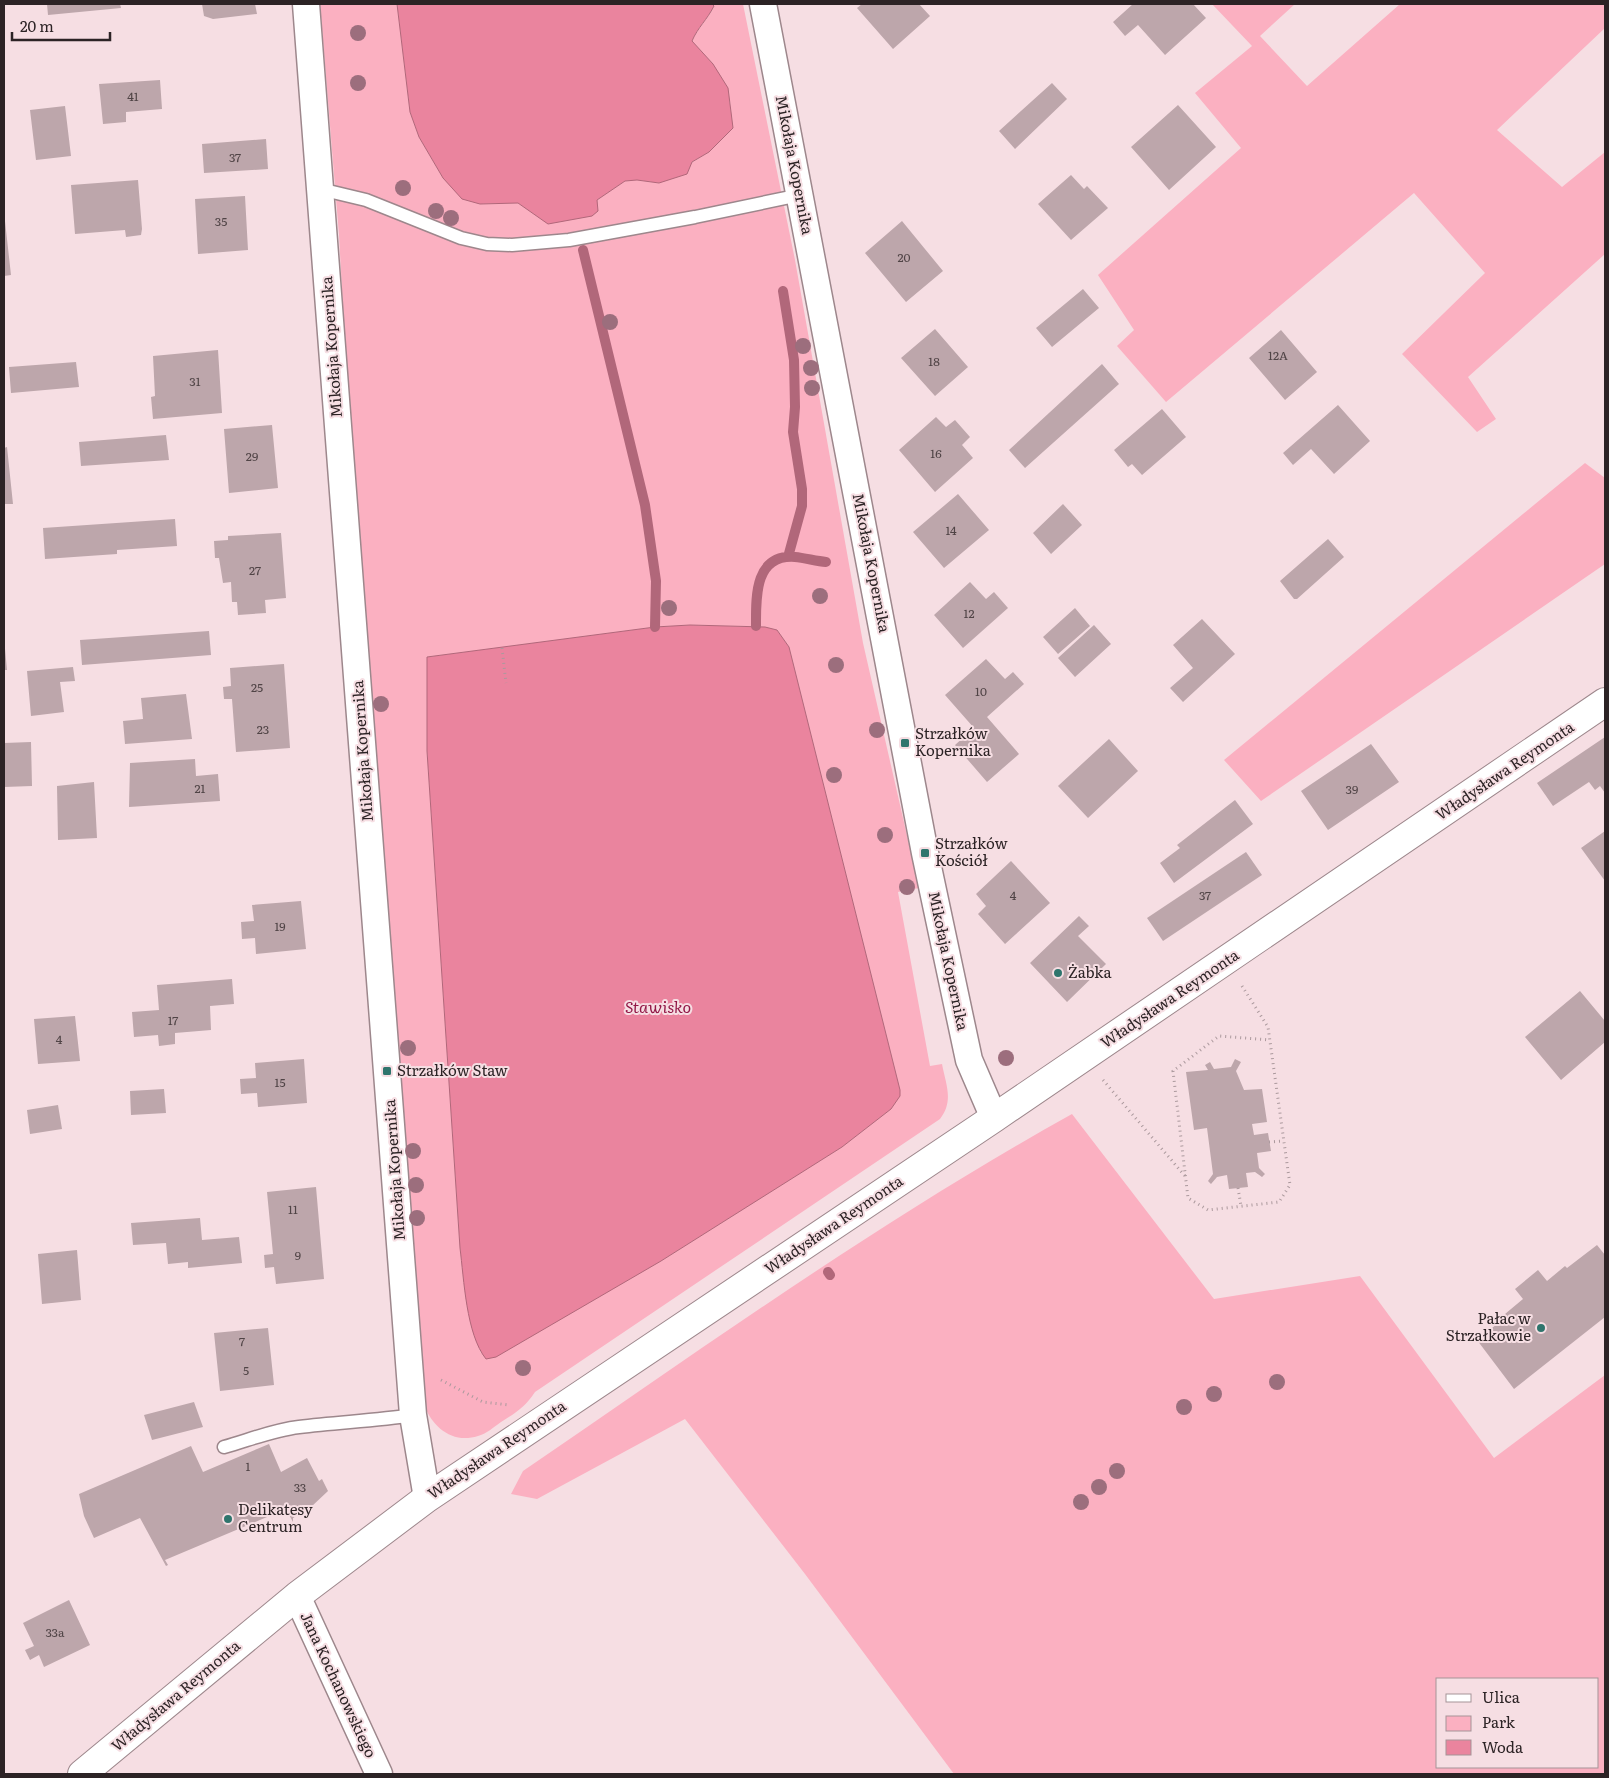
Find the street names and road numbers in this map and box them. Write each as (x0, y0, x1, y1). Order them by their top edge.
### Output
street label: Mikołaja Kopernika (771, 93, 820, 237)
street label: Mikołaja Kopernika (314, 275, 347, 419)
street label: Mikołaja Kopernika (848, 491, 897, 635)
street label: Mikołaja Kopernika (345, 679, 378, 823)
street label: Władysława Reymonta (1430, 714, 1579, 825)
street label: Mikołaja Kopernika (923, 889, 976, 1033)
street label: Władysława Reymonta (1095, 942, 1244, 1053)
street label: Mikołaja Kopernika (377, 1098, 410, 1242)
street label: Władysława Reymonta (759, 1168, 908, 1279)
street label: Władysława Reymonta (422, 1393, 571, 1504)
street label: Jana Kochanowskiego (295, 1608, 383, 1761)
street label: Władysława Reymonta (105, 1633, 245, 1756)

